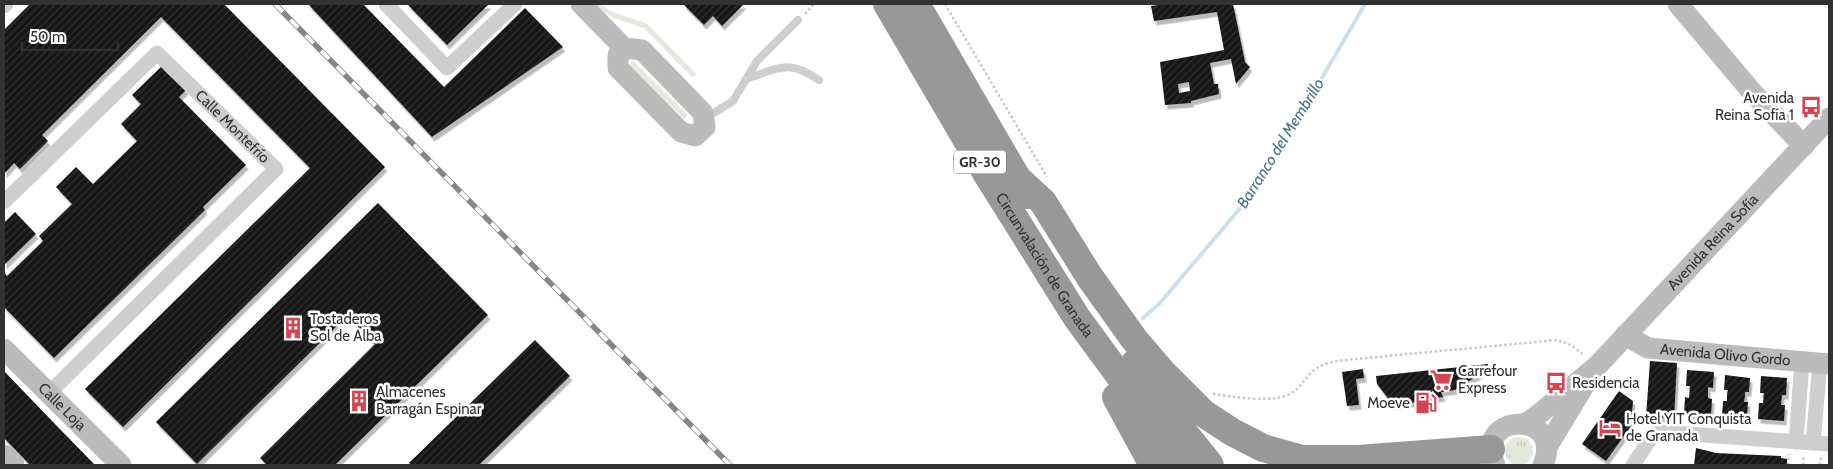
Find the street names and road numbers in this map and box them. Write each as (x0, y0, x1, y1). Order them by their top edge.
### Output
street label: Calle Montefrío (192, 86, 273, 167)
road number: GR-30 (954, 150, 1006, 173)
street label: Circunvalación de Granada (992, 189, 1098, 342)
street label: Avenida Reina Sofía (1664, 190, 1763, 294)
street label: Avenida Olivo Gordo (1659, 340, 1791, 370)
street label: Calle Loja (34, 379, 91, 435)

